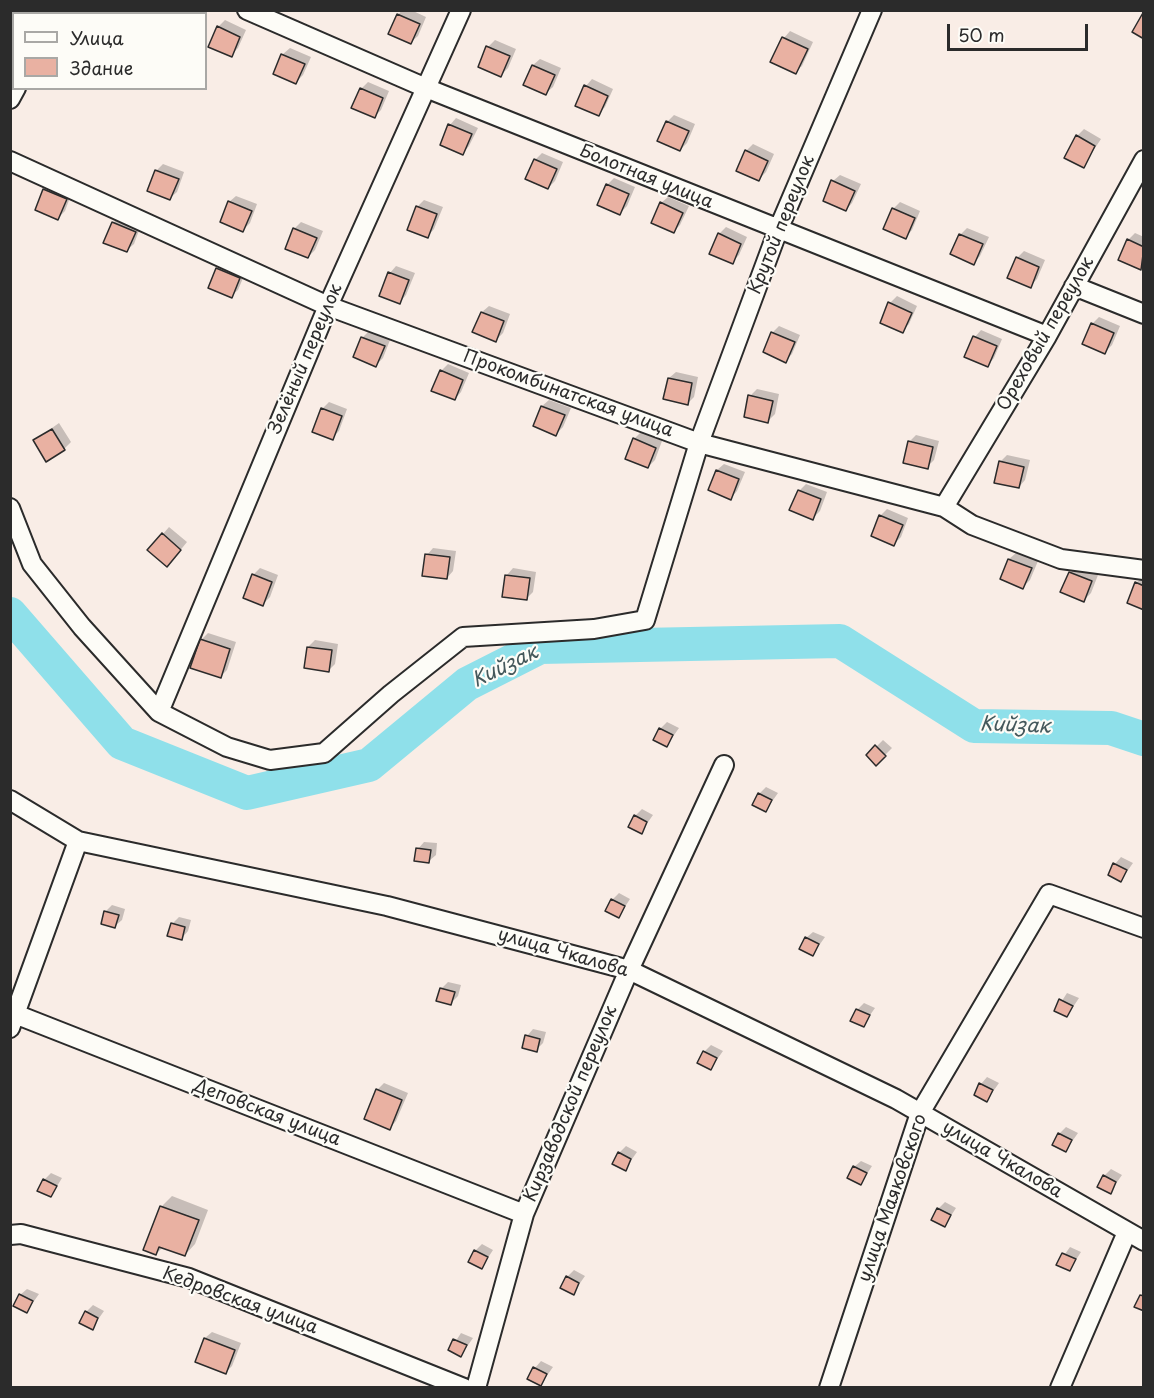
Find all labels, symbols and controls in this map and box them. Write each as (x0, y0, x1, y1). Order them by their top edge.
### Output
legend (12, 12, 207, 90)
scale bar (950, 12, 1091, 50)
text: 50 m (958, 21, 1005, 48)
text: Улица (70, 24, 124, 51)
text: Здание (70, 54, 133, 81)
street label: Болотная улица (576, 140, 716, 214)
street label: Крутой переулок (744, 152, 820, 298)
street label: Ореховый переулок (993, 253, 1099, 415)
street label: Зелёный переулок (265, 281, 347, 437)
street label: Прокомбинатская улица (460, 346, 676, 442)
water label: Кийзак (468, 641, 542, 693)
water label: Кийзак (979, 713, 1051, 739)
street label: улица Чкалова (495, 924, 631, 982)
street label: Кирзаводской переулок (520, 1002, 622, 1206)
street label: Деповская улица (190, 1075, 344, 1151)
street label: улица Маяковского (854, 1111, 932, 1285)
street label: улица Чкалова (938, 1117, 1066, 1203)
street label: Кедровская улица (159, 1263, 321, 1339)

